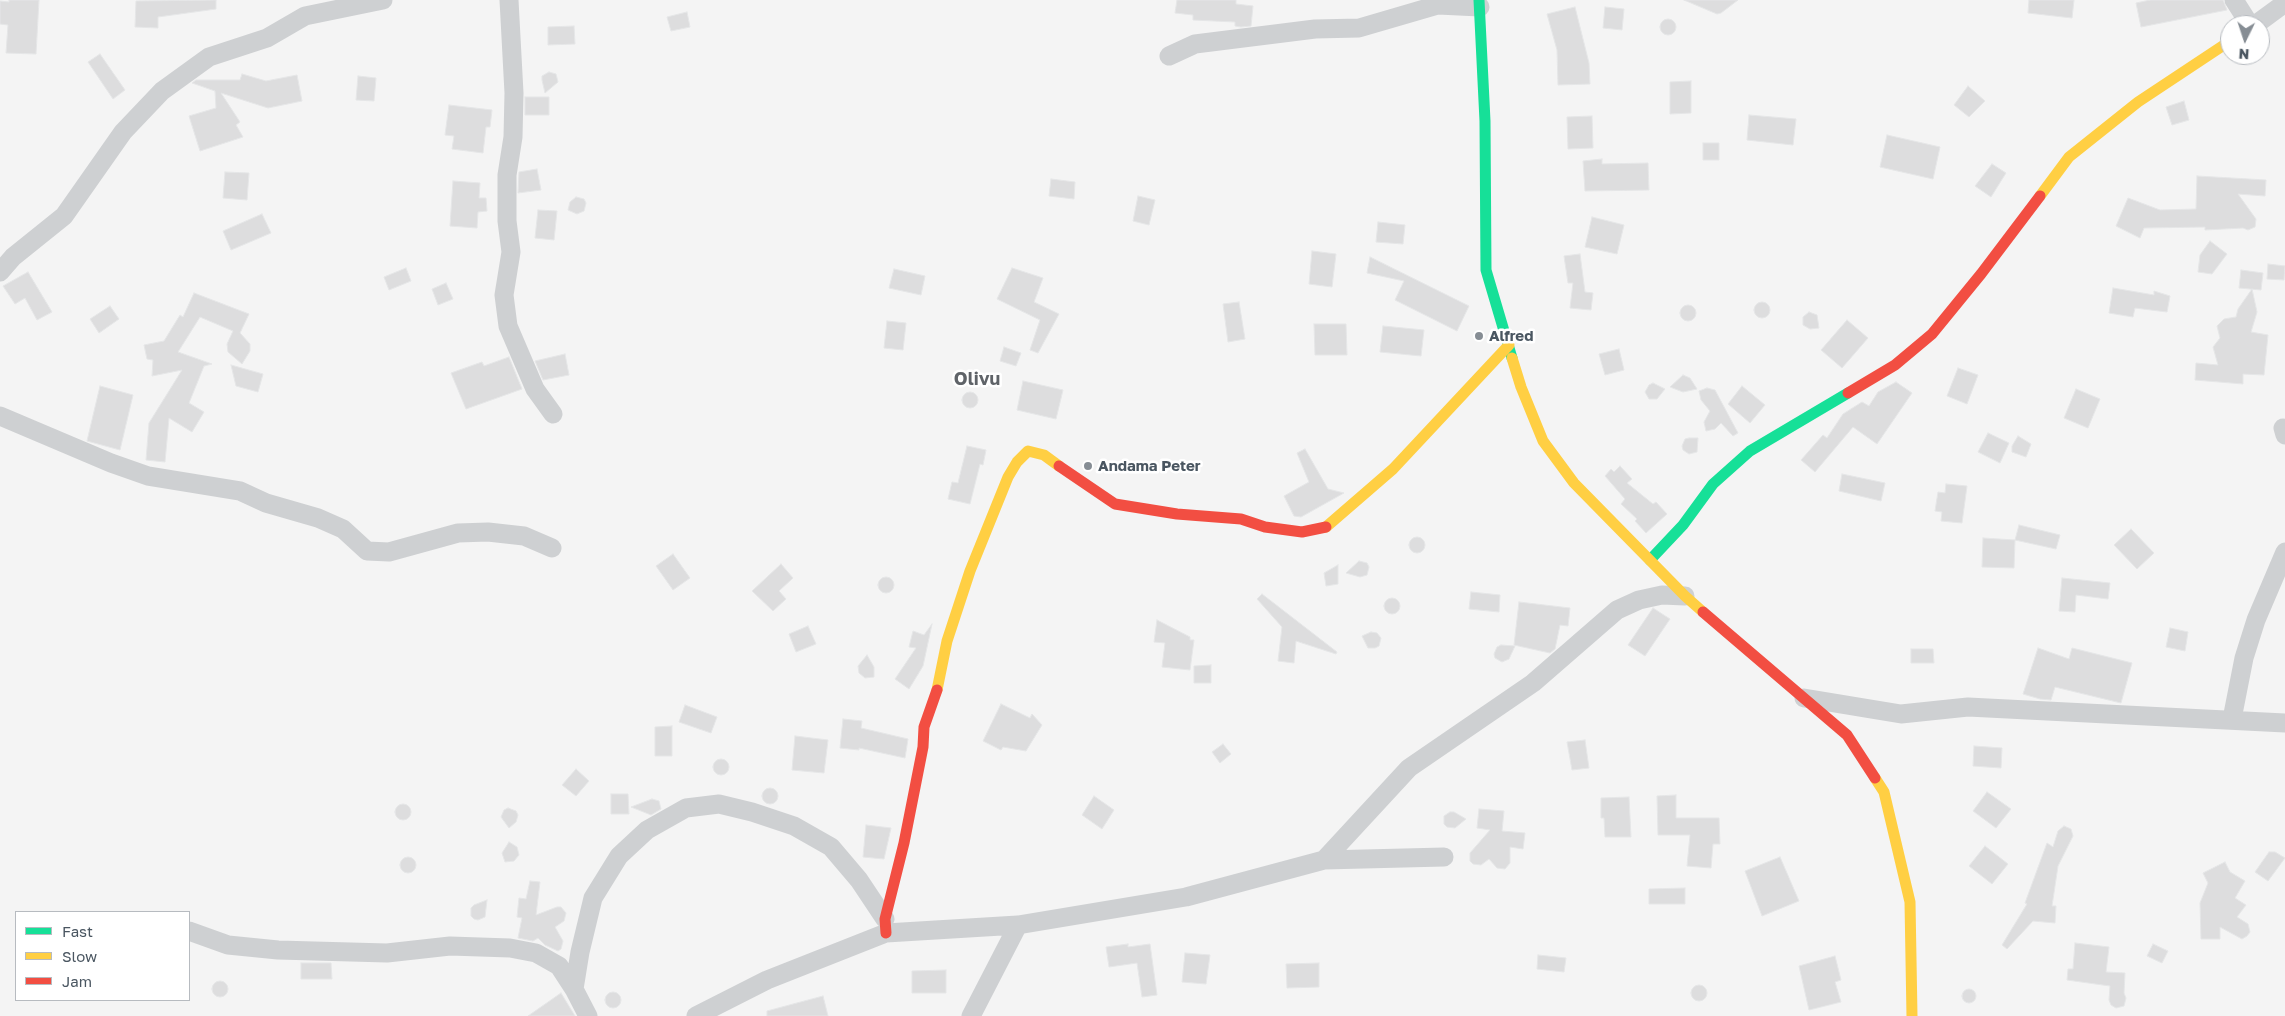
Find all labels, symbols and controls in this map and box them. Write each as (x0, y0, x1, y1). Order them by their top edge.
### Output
north arrow (2220, 15, 2270, 65)
text: N (2238, 46, 2250, 63)
place label: Alfred (1489, 327, 1533, 345)
marker: Alfred (1473, 330, 1485, 342)
district label: Olivu (954, 368, 1000, 390)
place label: Andama Peter (1098, 457, 1201, 475)
marker: Andama Peter (1082, 460, 1094, 472)
legend (15, 911, 190, 1001)
text: Fast (62, 922, 93, 940)
text: Slow (62, 947, 97, 965)
text: Jam (62, 972, 92, 990)

